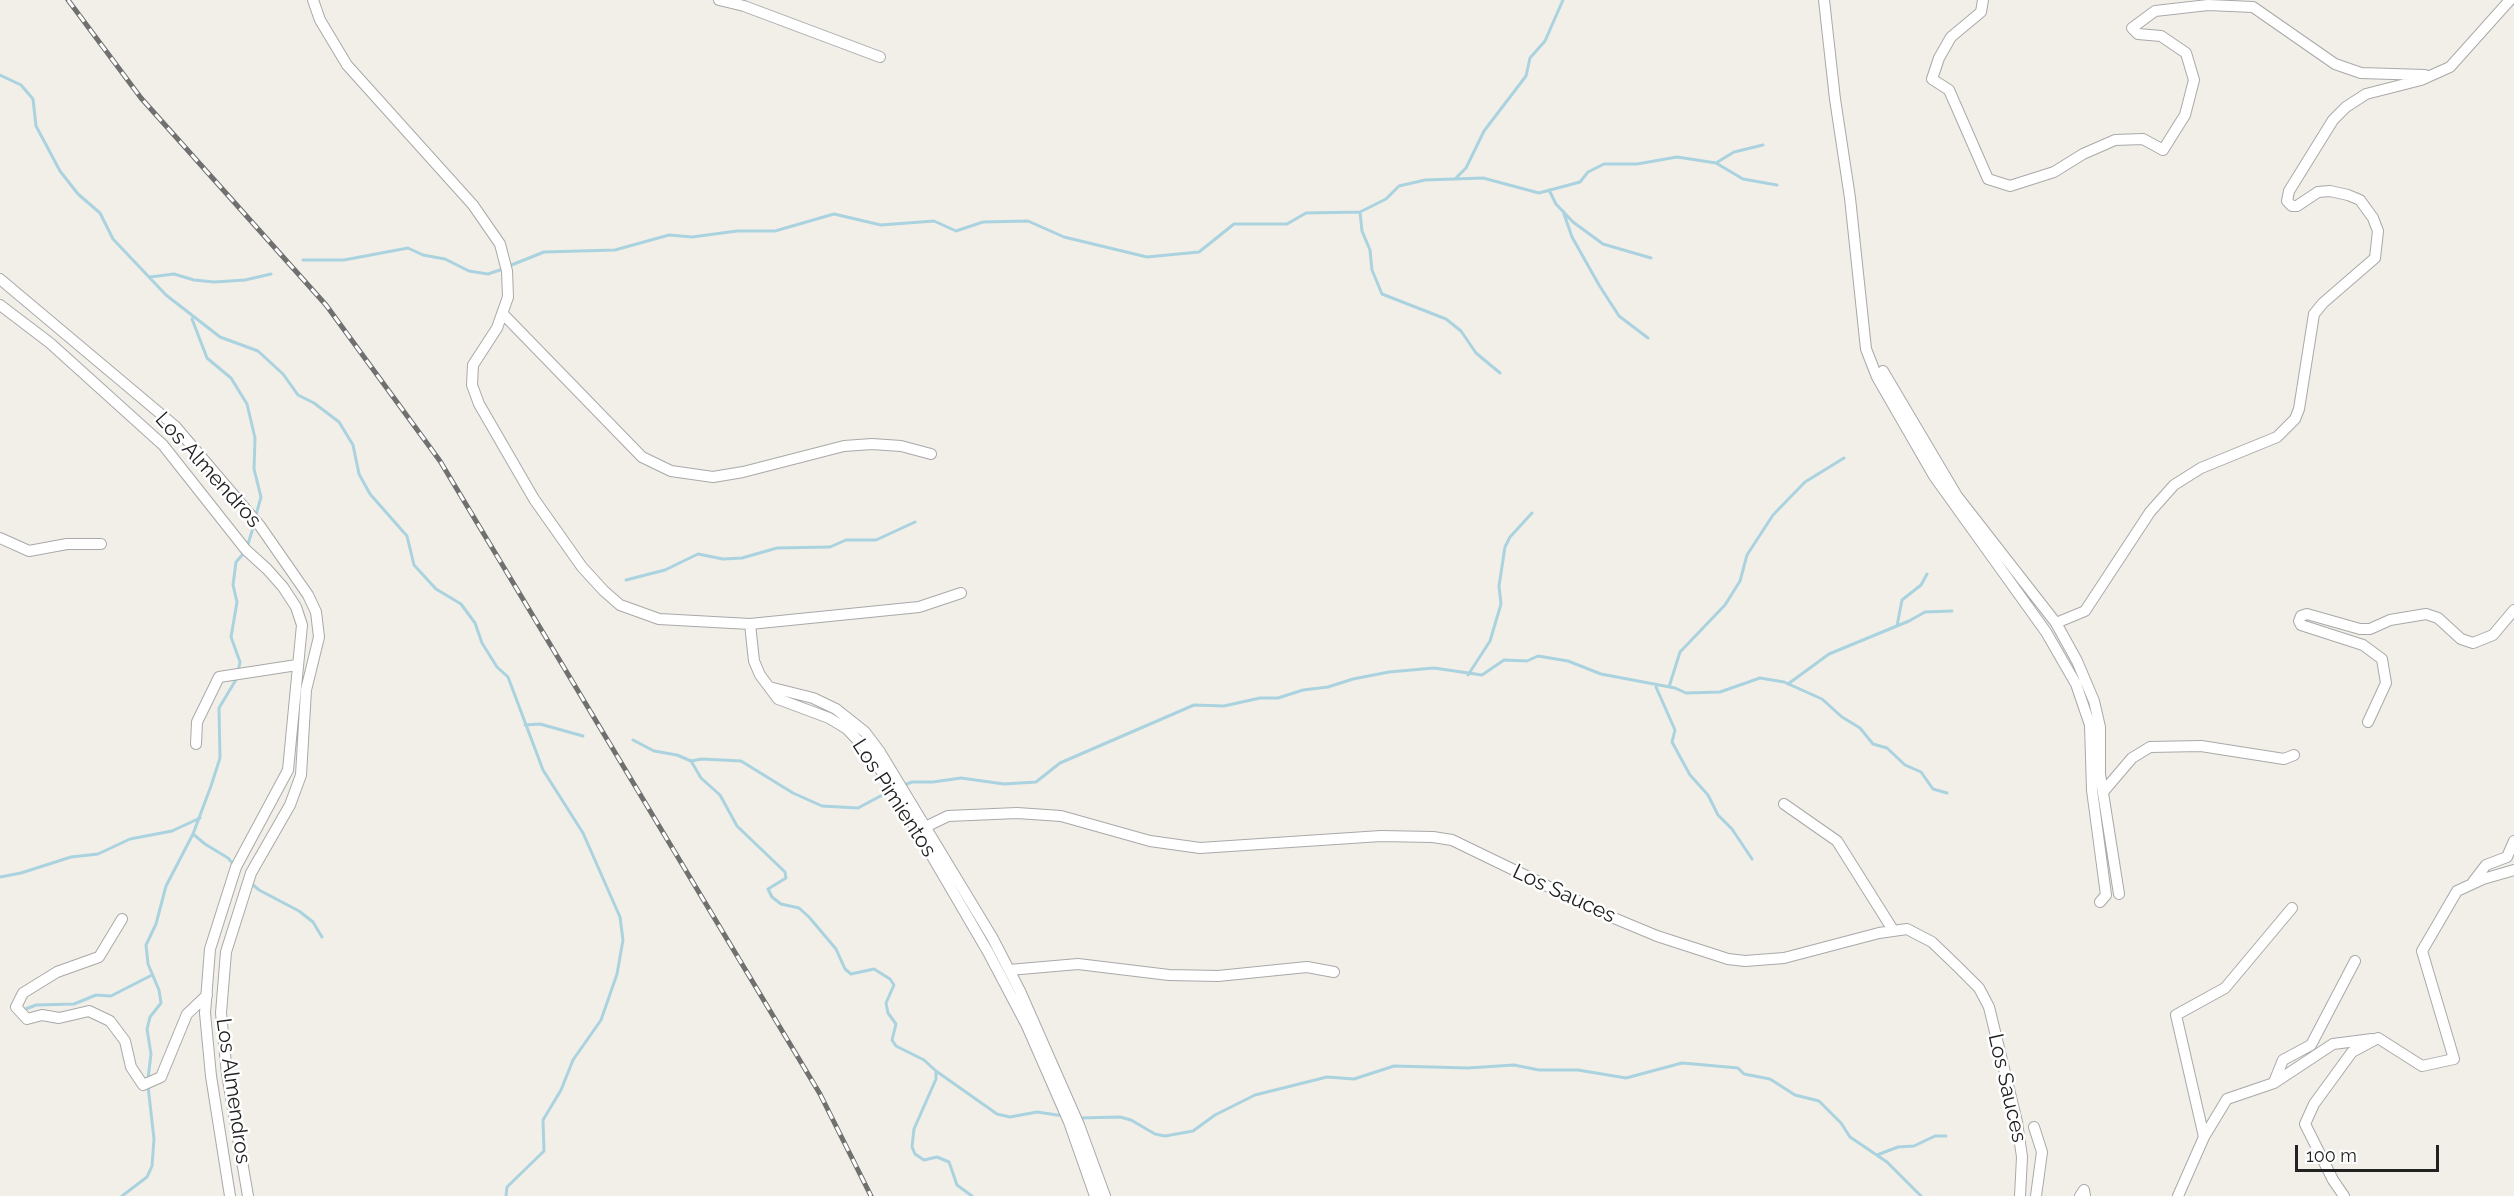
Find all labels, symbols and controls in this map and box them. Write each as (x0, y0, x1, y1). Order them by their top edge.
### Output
street label: Los Almendros (150, 407, 266, 533)
street label: Los Pimientos (847, 734, 941, 862)
street label: Los Sauces (1509, 859, 1619, 929)
street label: Los Almendros (210, 1017, 256, 1165)
street label: Los Sauces (1982, 1031, 2032, 1145)
scale bar (2298, 1133, 2442, 1171)
text: 100 m (2306, 1145, 2357, 1166)

